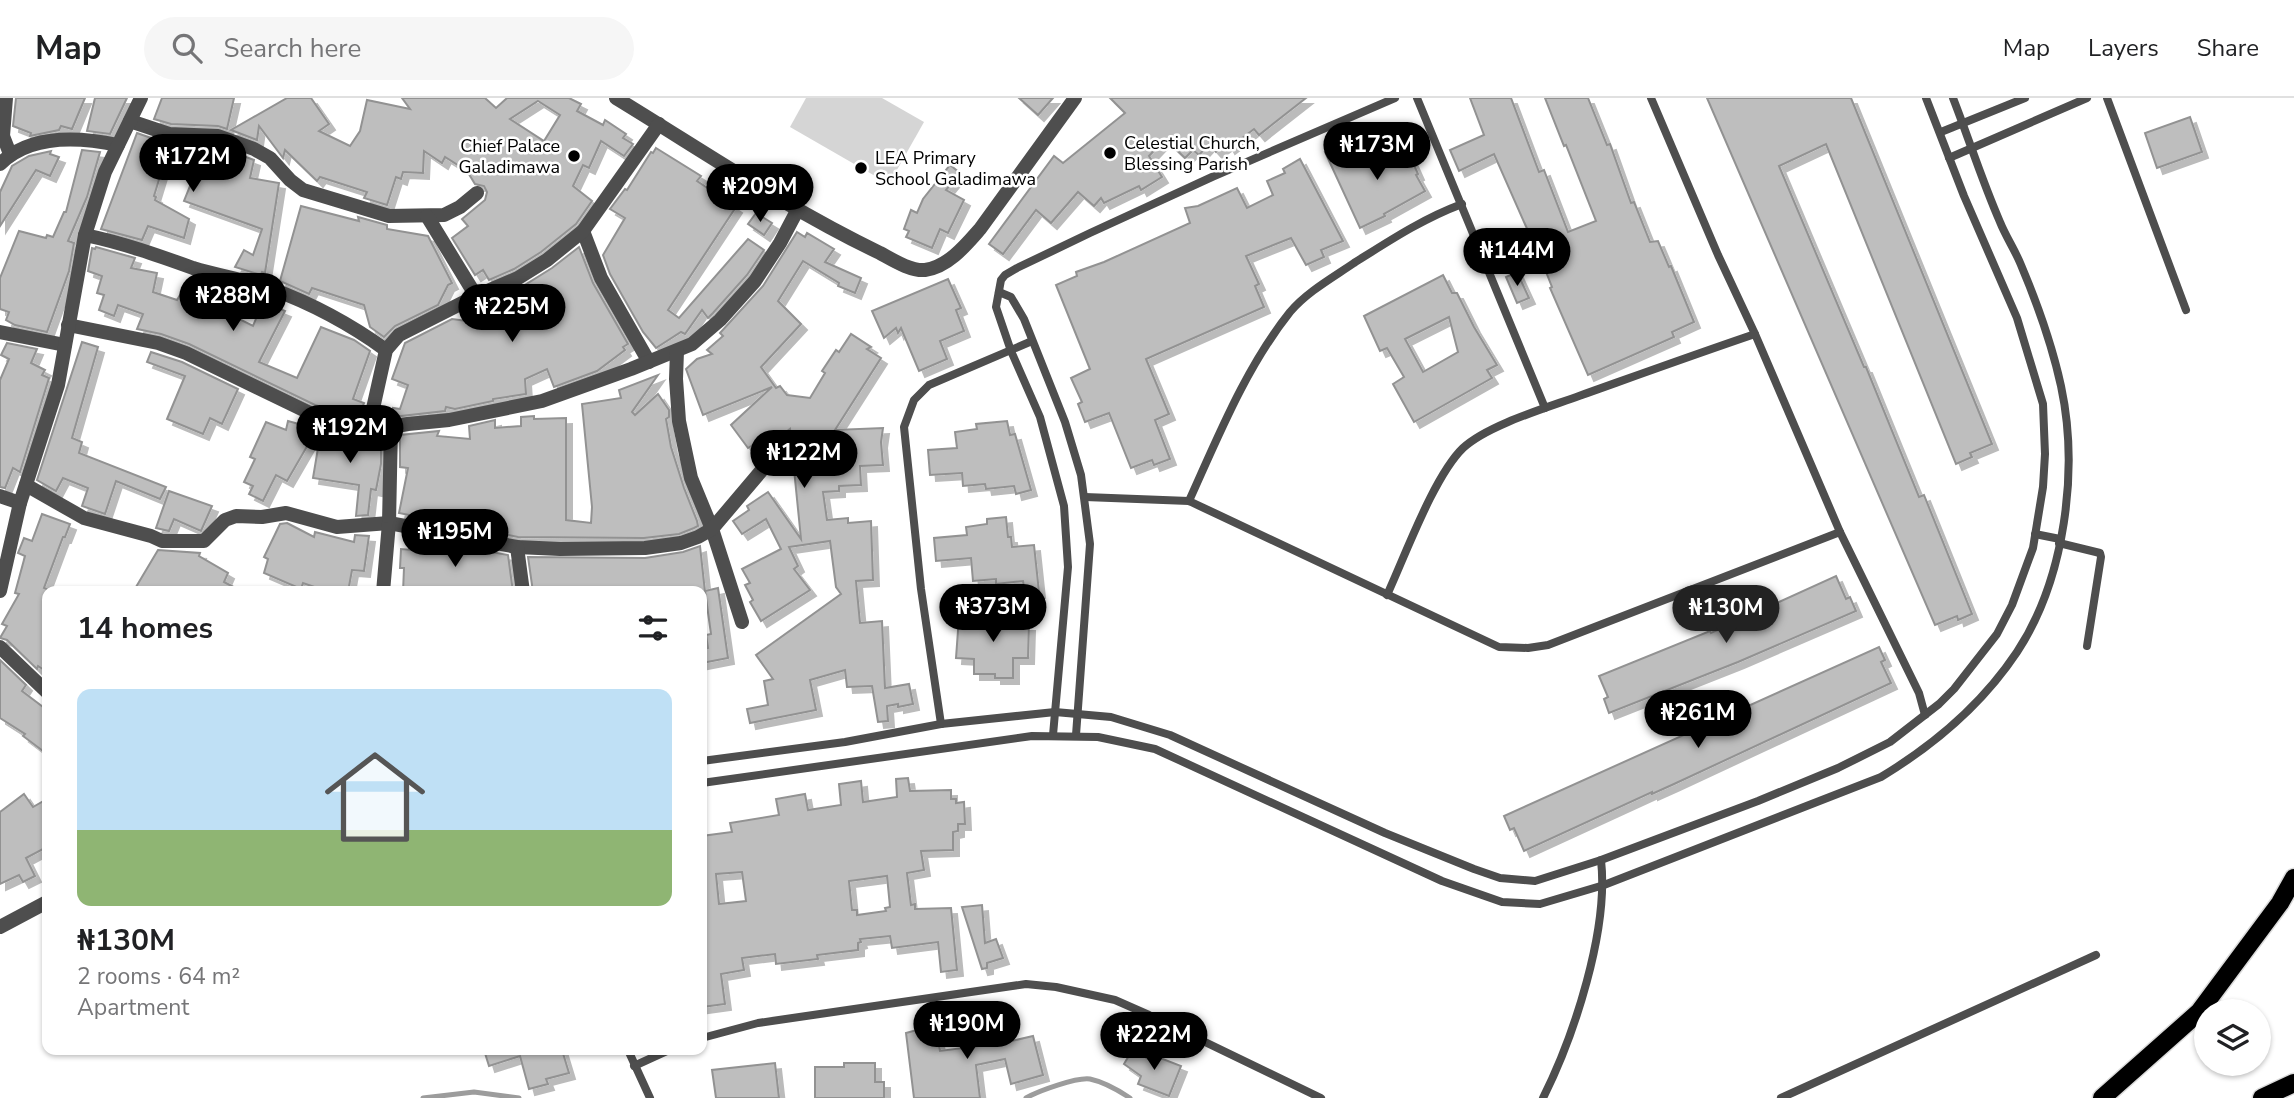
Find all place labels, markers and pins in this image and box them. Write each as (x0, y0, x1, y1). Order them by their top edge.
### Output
pin: ₦173M (1328, 122, 1426, 182)
place label: Celestial Church, Blessing Parish (1124, 131, 1260, 176)
pin: ₦172M (144, 134, 242, 194)
place label: Chief Palace Galadimawa (458, 134, 560, 179)
marker: Celestial Church, Blessing Parish (1102, 145, 1118, 161)
place label: LEA Primary School Galadimawa (875, 146, 1036, 191)
marker: Chief Palace Galadimawa (566, 148, 582, 164)
marker: LEA Primary School Galadimawa (853, 160, 869, 176)
pin: ₦209M (711, 164, 809, 224)
pin: ₦144M (1468, 228, 1566, 288)
pin: ₦288M (184, 274, 282, 333)
pin: ₦225M (463, 285, 561, 344)
pin: ₦192M (301, 406, 399, 465)
pin: ₦122M (755, 430, 853, 490)
pin: ₦195M (406, 510, 504, 569)
pin: ₦373M (944, 584, 1042, 644)
pin: ₦130M (1677, 586, 1775, 645)
pin: ₦261M (1649, 690, 1747, 750)
pin: ₦190M (918, 1002, 1016, 1061)
pin: ₦222M (1105, 1012, 1203, 1072)

